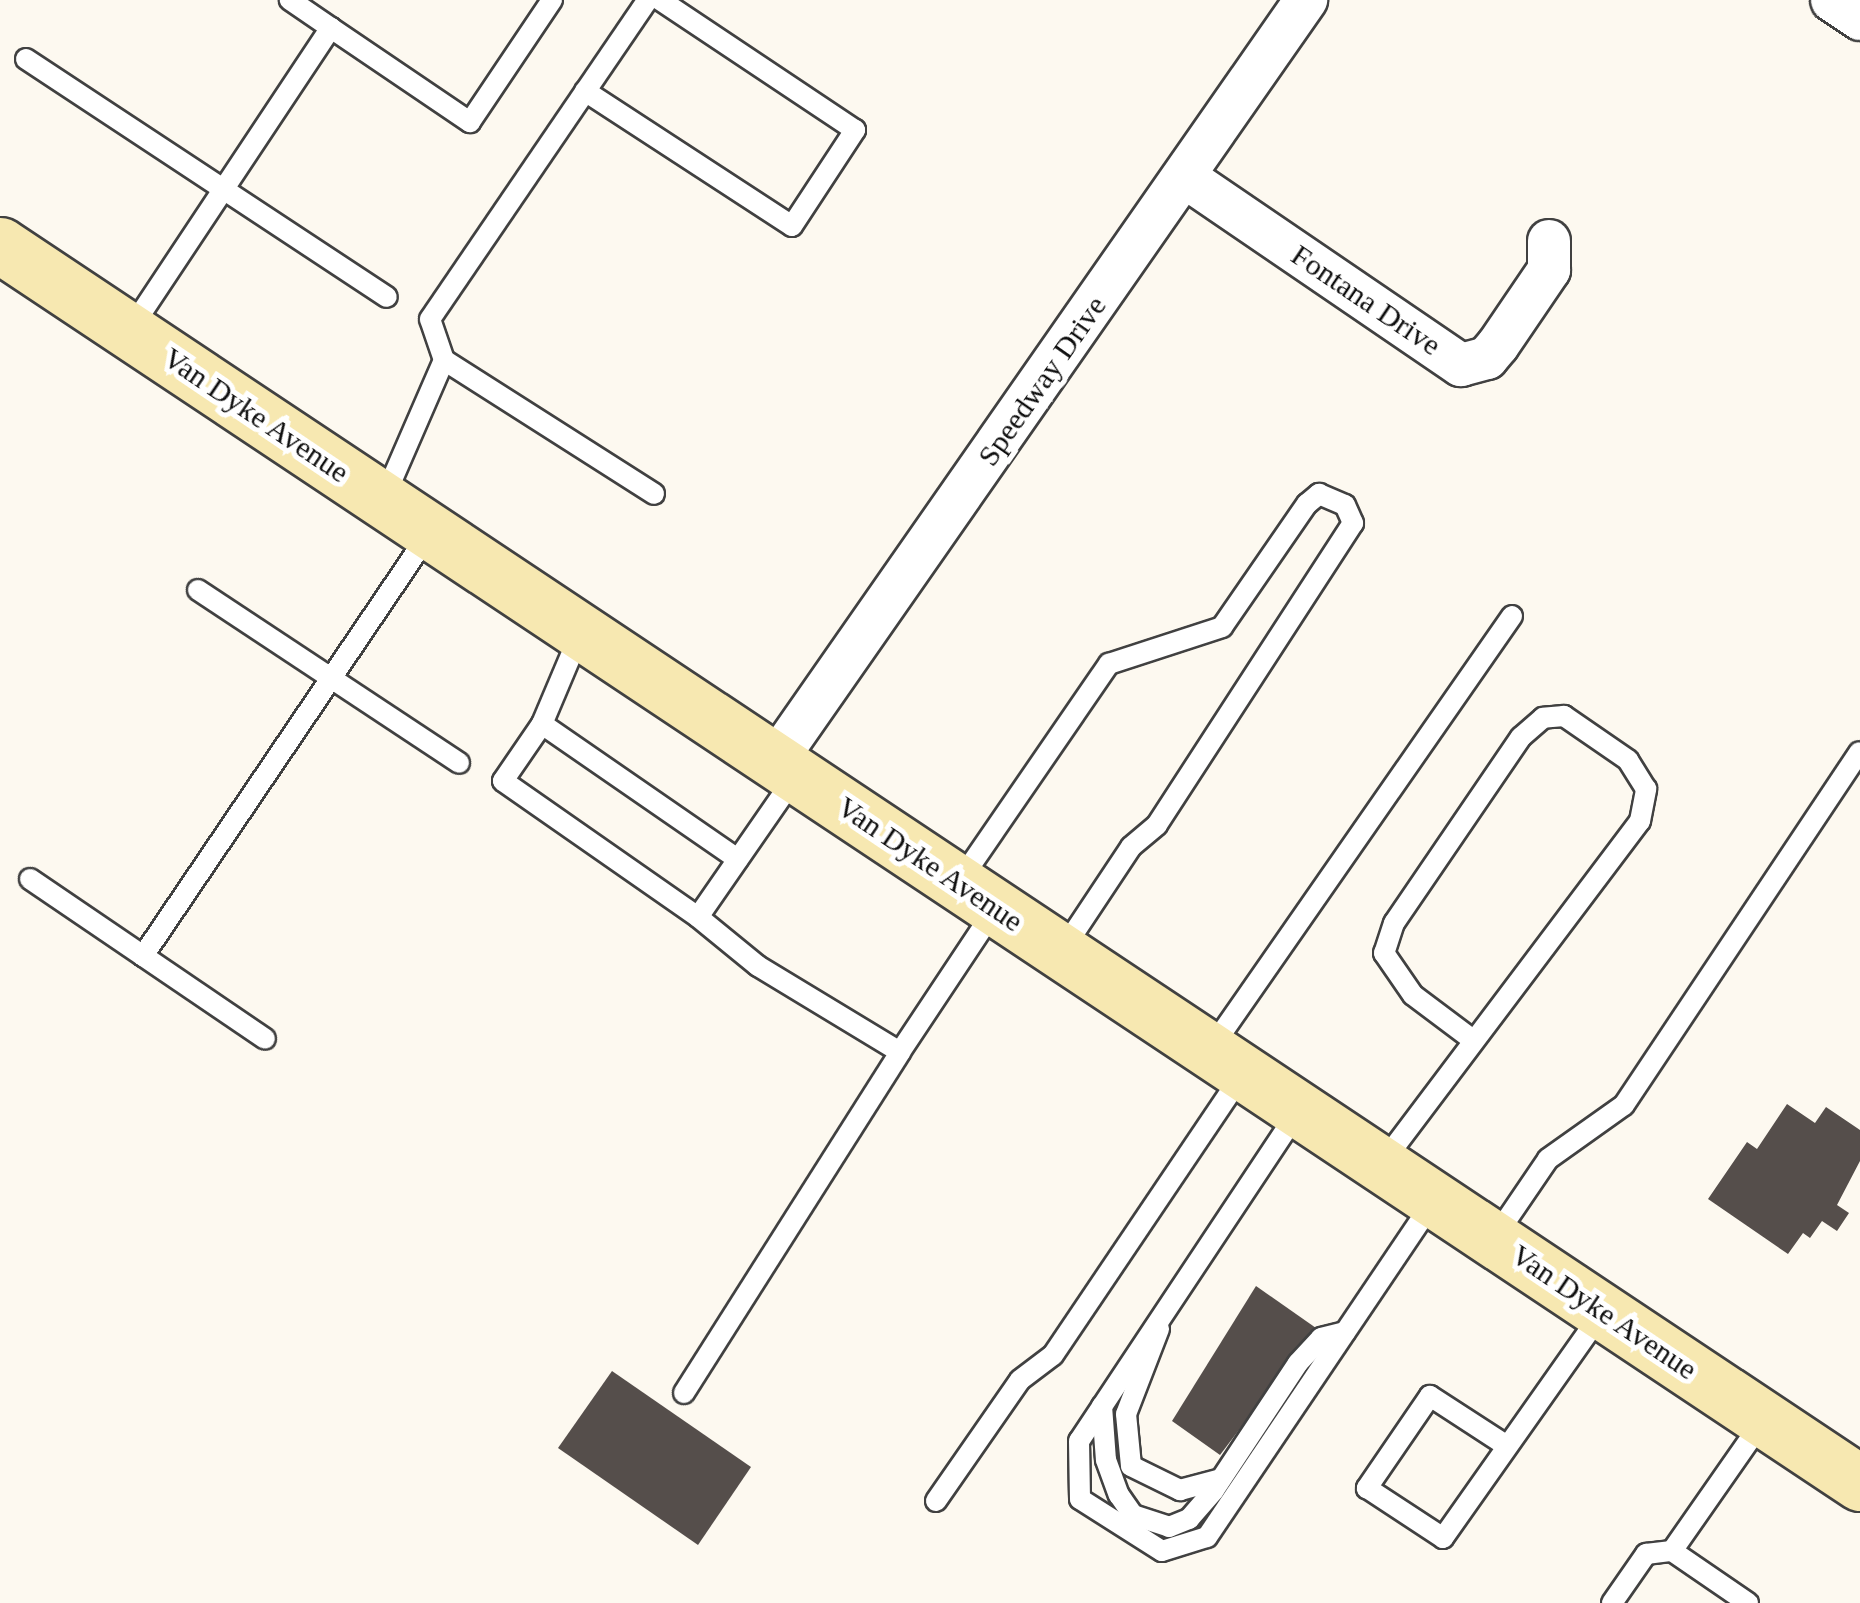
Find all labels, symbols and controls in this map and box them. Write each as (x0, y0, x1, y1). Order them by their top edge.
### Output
street label: Fontana Drive (1284, 237, 1448, 363)
street label: Speedway Drive (970, 289, 1114, 473)
street label: Van Dyke Avenue (156, 339, 356, 491)
street label: Van Dyke Avenue (830, 788, 1030, 940)
street label: Van Dyke Avenue (1504, 1236, 1704, 1388)

